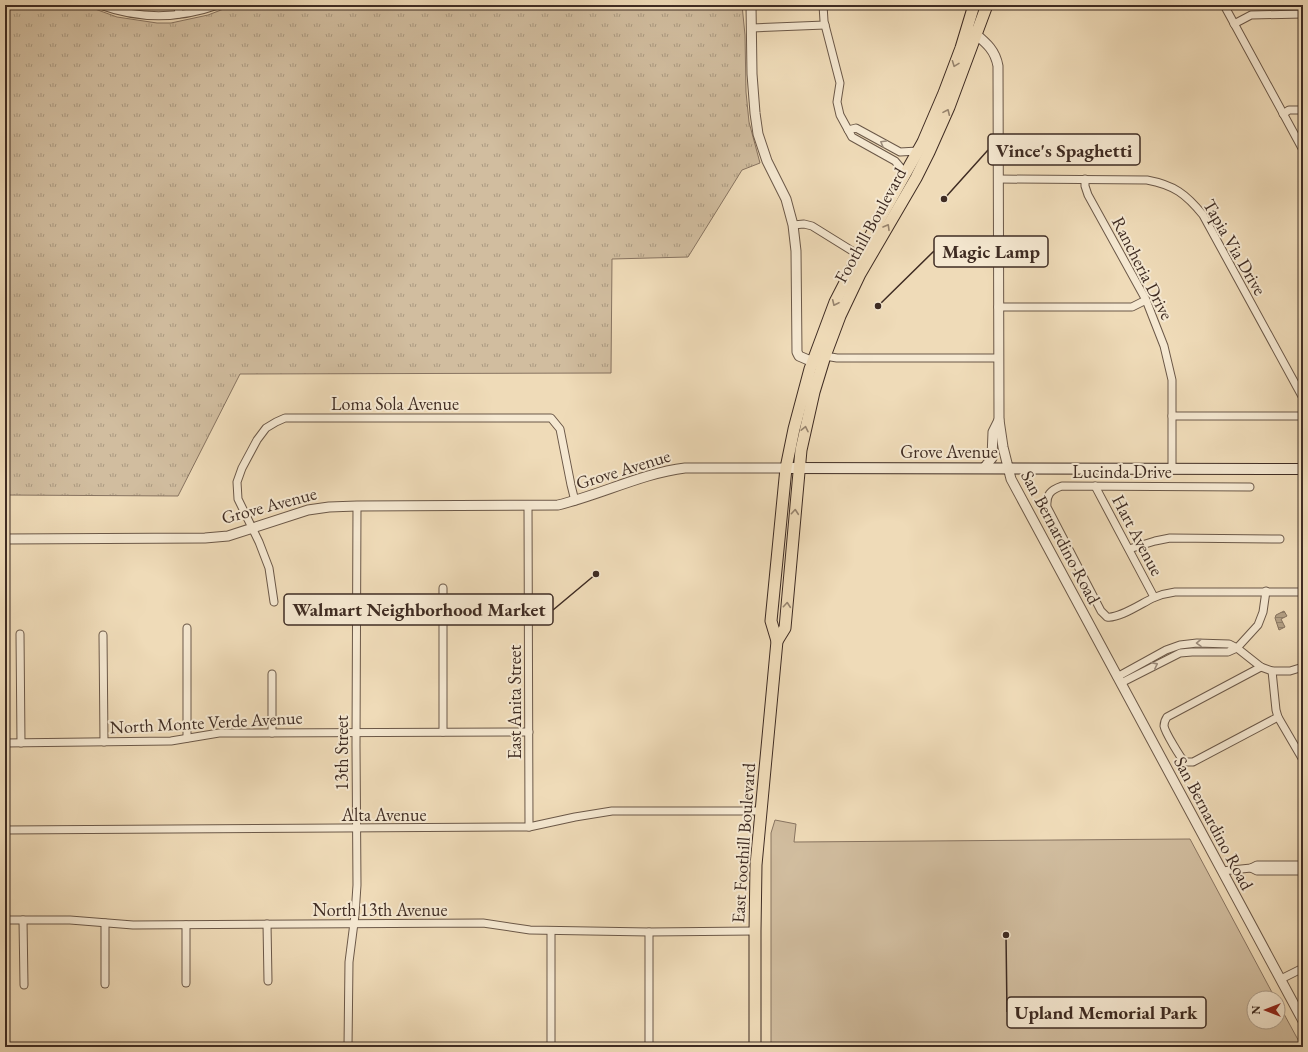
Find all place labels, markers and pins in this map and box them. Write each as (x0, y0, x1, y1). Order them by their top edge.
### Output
callout: Vince's Spaghetti (988, 134, 1140, 165)
callout: Magic Lamp (934, 236, 1048, 267)
callout: Walmart Neighborhood Market (284, 594, 553, 625)
callout: Upland Memorial Park (1007, 997, 1206, 1028)

